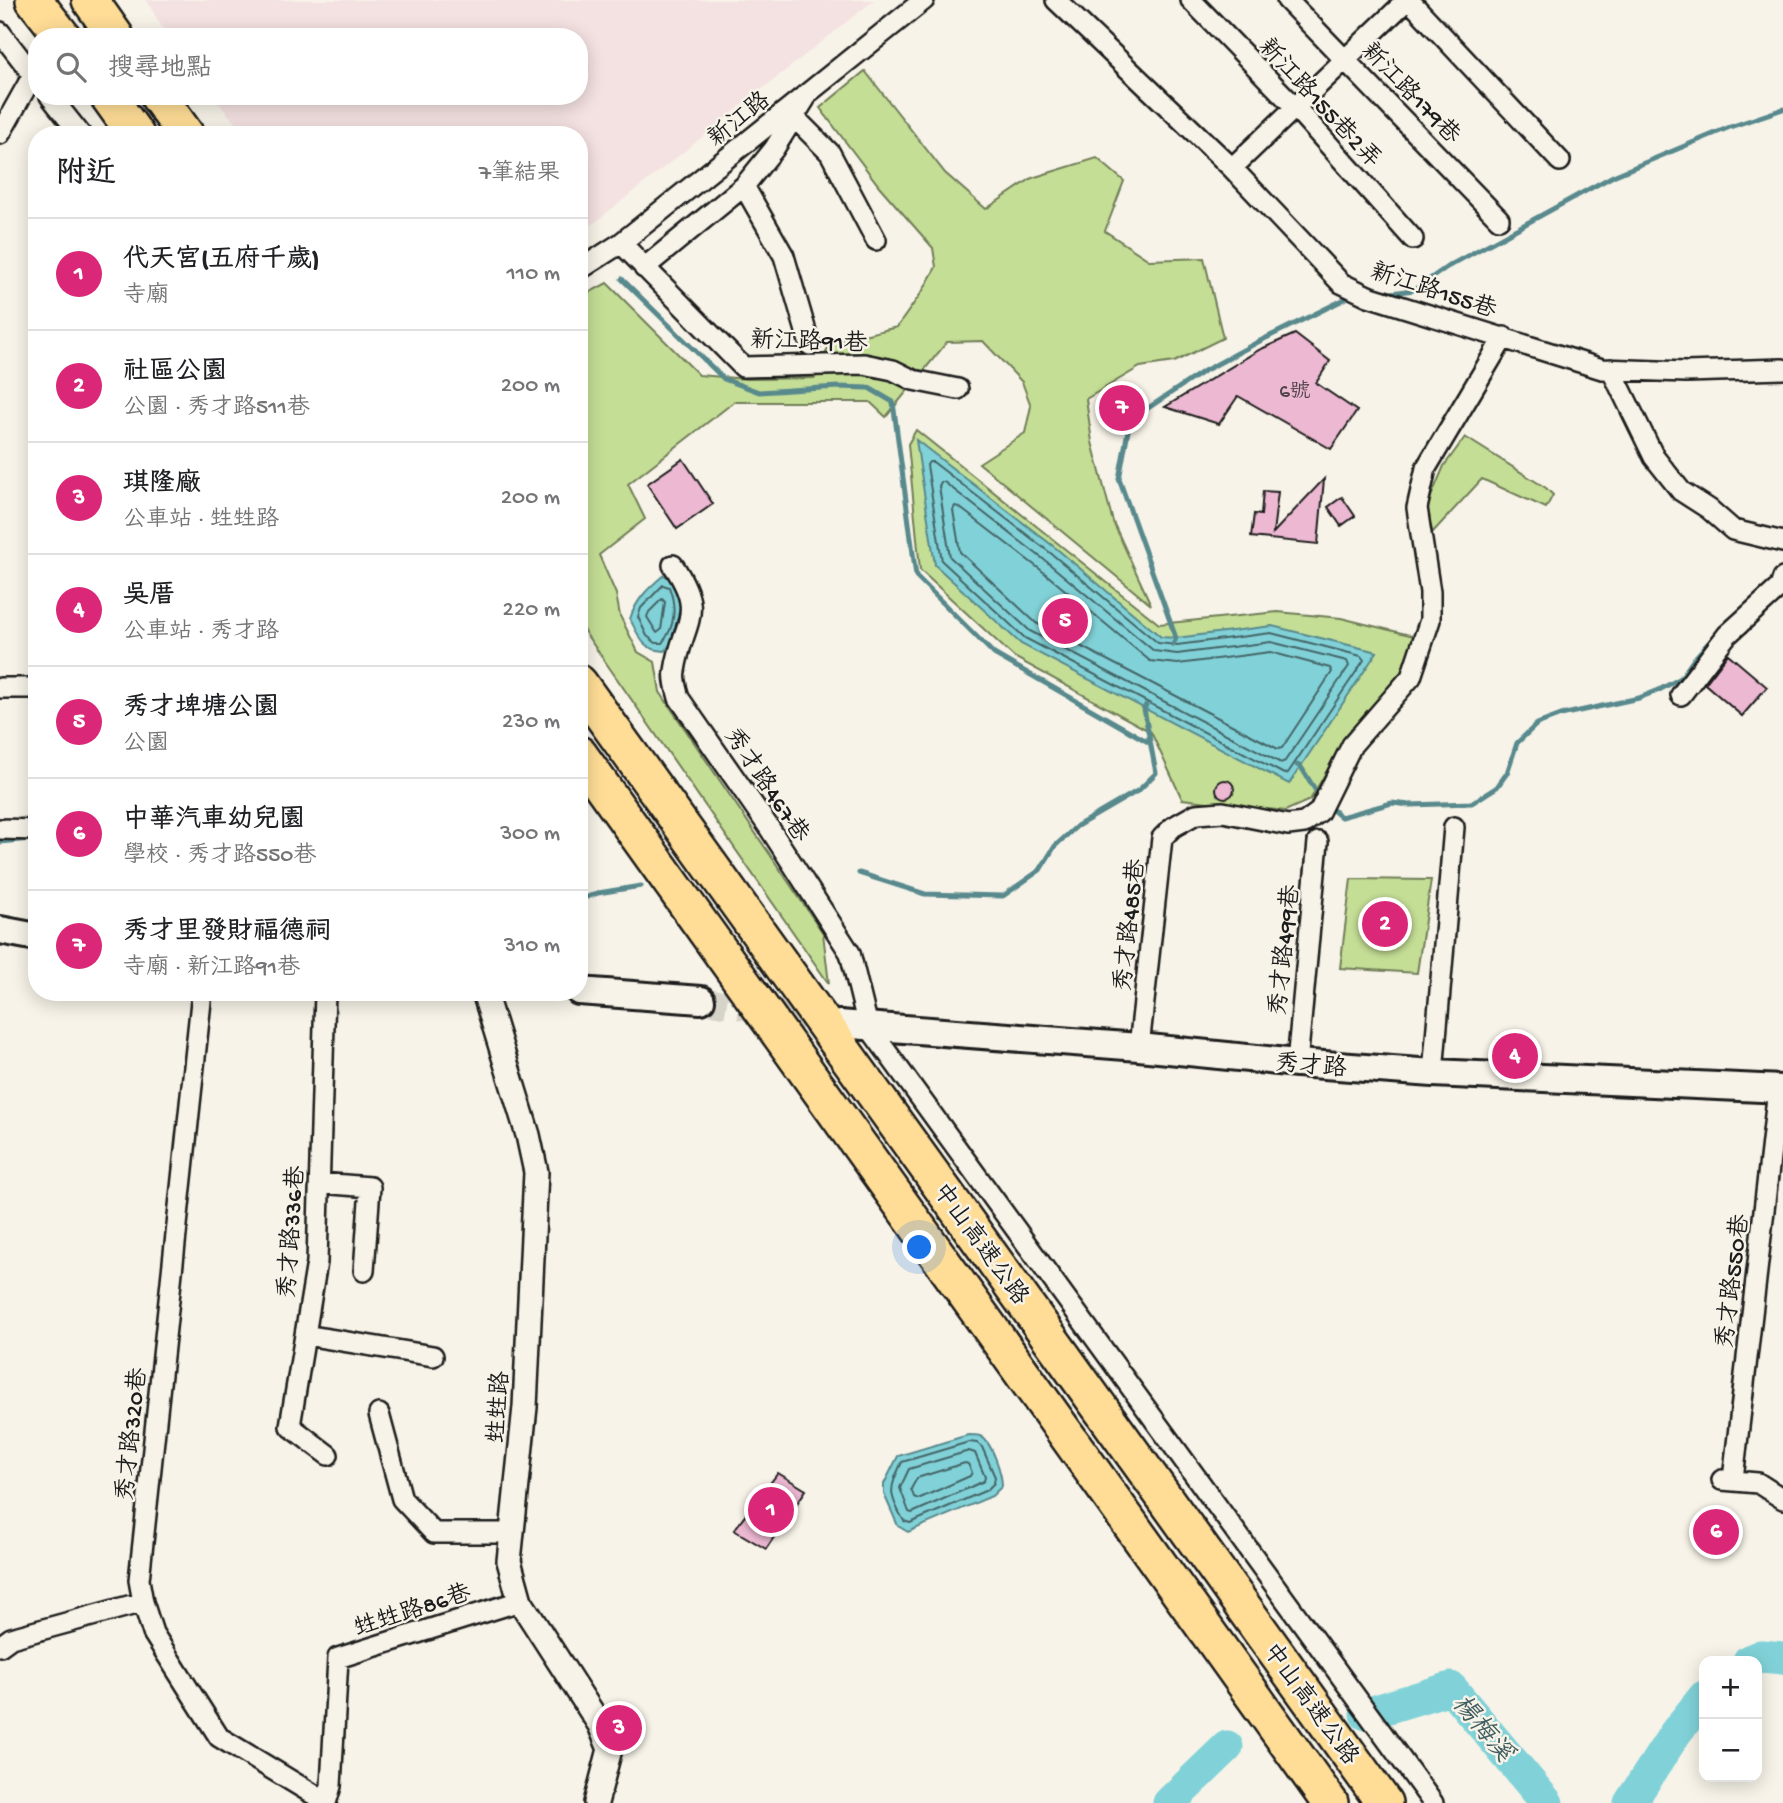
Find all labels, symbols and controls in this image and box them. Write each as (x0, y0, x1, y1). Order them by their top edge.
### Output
search box (28, 28, 588, 105)
street label: 新江路155巷2弄 (1251, 32, 1387, 175)
street label: 新江路179巷 (1354, 36, 1467, 151)
icon: search (52, 48, 90, 86)
text: 搜尋地點 (108, 55, 212, 86)
street label: 新江路 (702, 85, 777, 155)
text: 附近 (56, 158, 116, 193)
text: 7筆結果 (479, 161, 560, 188)
text: 代天宮(五府千歲) (123, 246, 320, 277)
street label: 新江路155巷 (1366, 256, 1500, 326)
text: 1 (74, 261, 84, 288)
text: 110 m (507, 261, 560, 288)
text: 寺廟 (123, 283, 169, 310)
street label: 新江路91巷 (750, 325, 868, 360)
text: 社區公園 (123, 358, 227, 389)
text: 2 (73, 373, 85, 400)
text: 200 m (501, 373, 560, 400)
house number: 6號 (1279, 379, 1311, 406)
pin: 7 (1099, 382, 1145, 434)
text: 公園 · 秀才路511巷 (123, 395, 310, 422)
text: 琪隆廠 (123, 470, 201, 501)
text: 3 (73, 485, 85, 512)
text: 200 m (501, 485, 560, 512)
text: 公車站 · 甡甡路 (123, 507, 279, 534)
text: 吳厝 (123, 582, 175, 613)
pin: 5 (1042, 595, 1088, 647)
text: 4 (74, 597, 84, 624)
text: 220 m (503, 597, 560, 624)
text: 公車站 · 秀才路 (123, 619, 279, 646)
text: 秀才埤塘公園 (123, 694, 279, 725)
text: 5 (73, 709, 85, 736)
text: 230 m (502, 709, 560, 736)
street label: 秀才路467巷 (716, 722, 816, 849)
text: 公園 (123, 731, 169, 758)
text: 中華汽車幼兒園 (123, 806, 305, 837)
text: 6 (73, 821, 85, 848)
text: 300 m (500, 821, 560, 848)
text: 學校 · 秀才路550巷 (123, 843, 316, 870)
street label: 秀才路485巷 (1108, 857, 1153, 993)
street label: 秀才路499巷 (1263, 883, 1308, 1017)
pin: 2 (1362, 898, 1408, 950)
text: 秀才里發財福德祠 (123, 918, 331, 949)
text: 7 (73, 933, 85, 960)
text: 310 m (504, 933, 560, 960)
text: 寺廟 · 新江路91巷 (123, 955, 300, 982)
pin: 4 (1492, 1030, 1538, 1082)
street label: 秀才路 (1274, 1048, 1348, 1085)
street label: 秀才路336巷 (272, 1165, 313, 1300)
street label: 中山高速公路 (925, 1177, 1035, 1312)
street label: 秀才路550巷 (1710, 1212, 1757, 1350)
your location (902, 1230, 936, 1264)
street label: 秀才路320巷 (110, 1366, 155, 1502)
street label: 甡甡路 (482, 1370, 517, 1444)
pin: 1 (748, 1484, 794, 1536)
pin: 6 (1693, 1506, 1739, 1558)
street label: 甡甡路86巷 (350, 1578, 475, 1645)
street label: 中山高速公路 (1255, 1637, 1365, 1772)
map controls (1699, 1656, 1762, 1782)
button: + (1699, 1656, 1762, 1719)
water label: 楊梅溪 (1444, 1689, 1520, 1771)
pin: 3 (596, 1702, 642, 1754)
button: − (1699, 1719, 1762, 1782)

